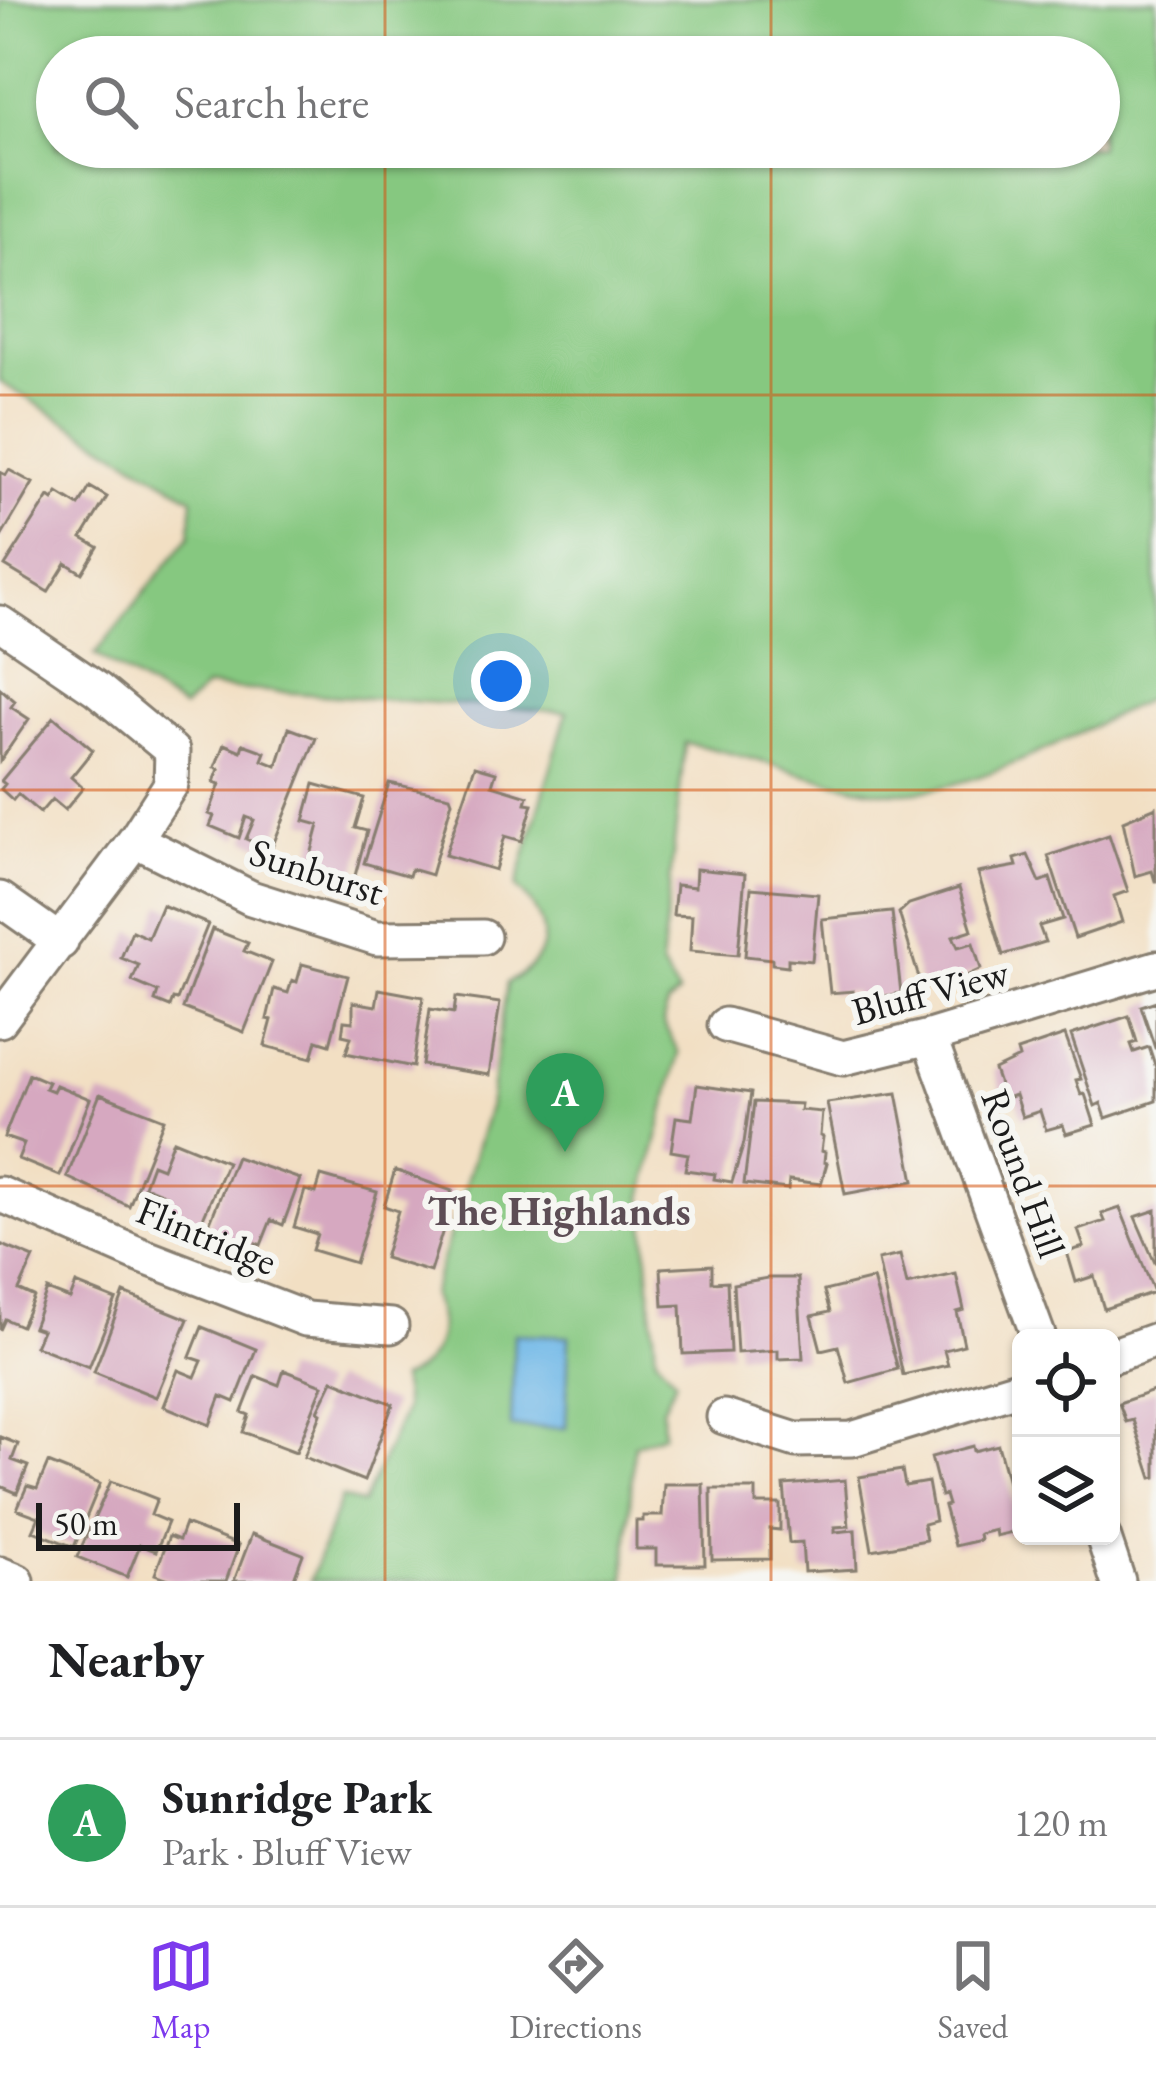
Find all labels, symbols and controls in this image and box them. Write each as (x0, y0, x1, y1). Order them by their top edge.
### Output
search box (36, 36, 1120, 168)
icon: search (78, 69, 144, 135)
text: Search here (174, 73, 369, 131)
your location (471, 651, 531, 711)
street label: Sunburst (243, 826, 390, 917)
street label: Bluff View (846, 946, 1014, 1037)
pin: A (526, 1053, 604, 1152)
street label: Round Hill (970, 1082, 1078, 1264)
district label: The Highlands (427, 1183, 691, 1238)
street label: Flintridge (129, 1184, 284, 1286)
map controls (1012, 1329, 1120, 1545)
button: locate (1012, 1329, 1120, 1437)
button: layers (1012, 1437, 1120, 1545)
scale bar (36, 1497, 240, 1550)
text: 50 m (54, 1502, 118, 1545)
text: Nearby (48, 1626, 204, 1692)
text: Sunridge Park (162, 1768, 432, 1826)
text: A (73, 1797, 101, 1848)
text: 120 m (1014, 1797, 1108, 1848)
text: Park · Bluff View (162, 1826, 412, 1877)
tab: Map (148, 1933, 214, 2048)
tab: Directions (509, 1933, 642, 2048)
tab: Saved (938, 1933, 1008, 2048)

